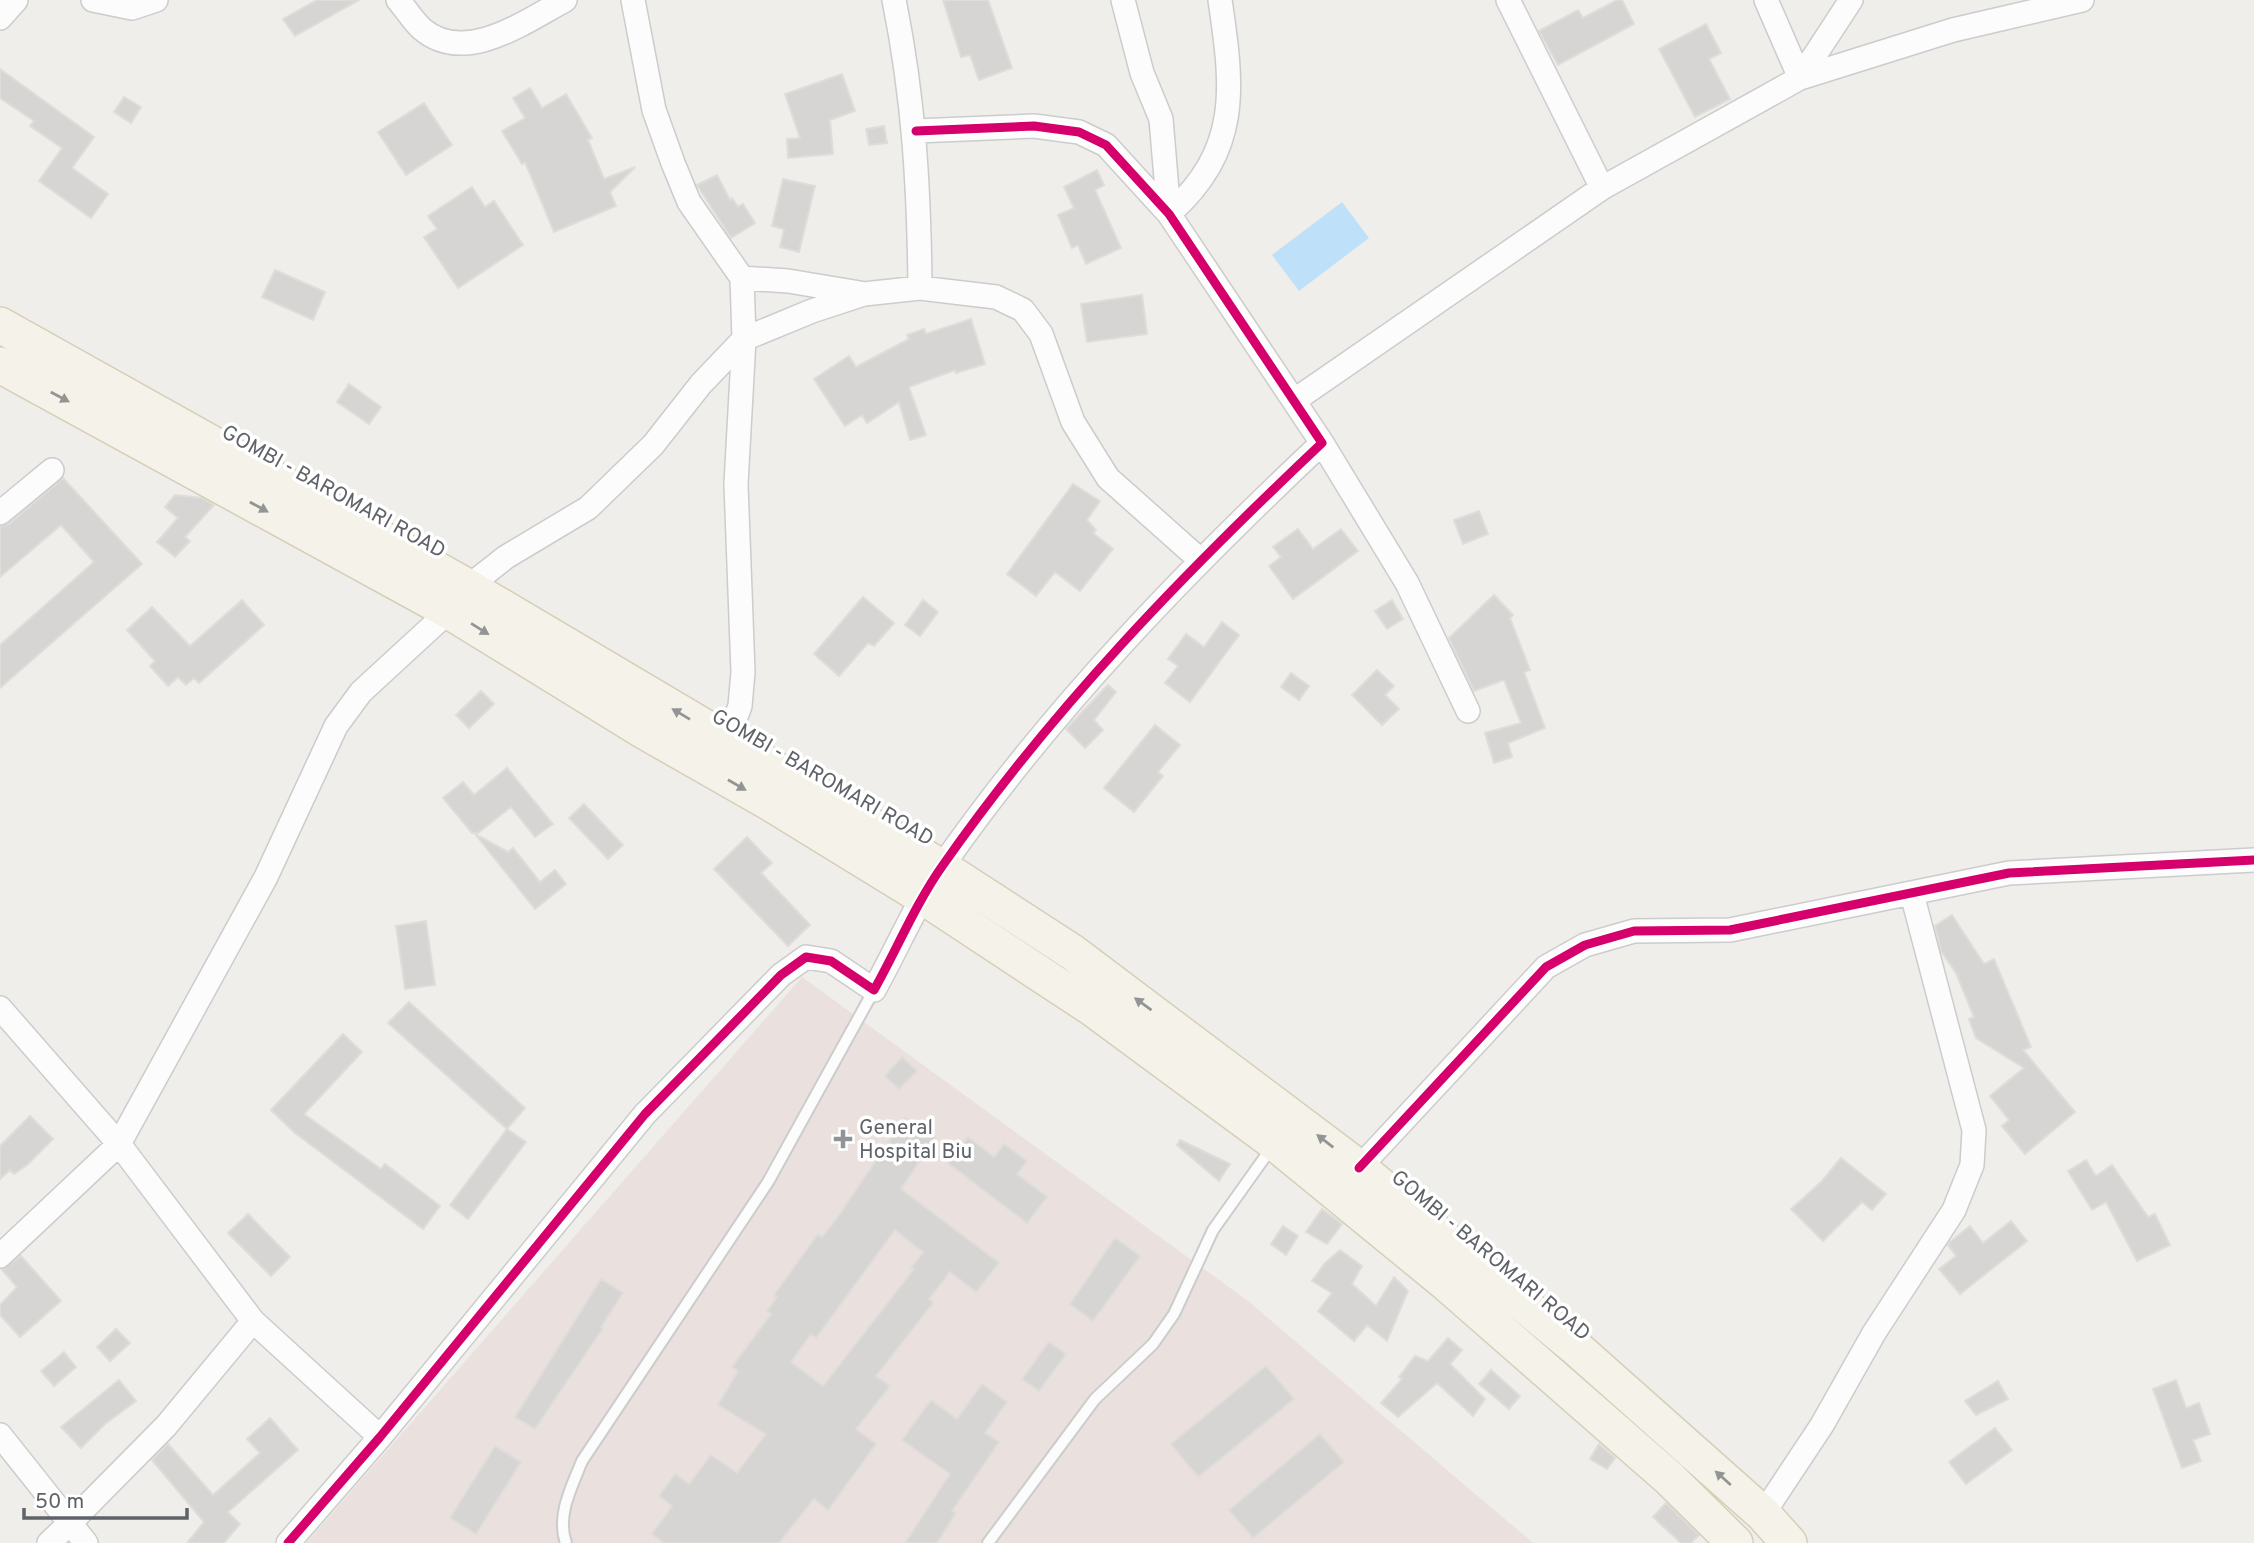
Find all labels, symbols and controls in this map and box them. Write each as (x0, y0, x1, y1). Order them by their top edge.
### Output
one-way arrow (50, 391, 70, 402)
street label: GOMBI - BAROMARI ROAD (216, 419, 450, 565)
one-way arrow (250, 501, 269, 513)
one-way arrow (470, 623, 489, 636)
street label: GOMBI - BAROMARI ROAD (706, 704, 938, 853)
one-way arrow (672, 708, 691, 720)
one-way arrow (728, 778, 747, 791)
one-way arrow (1134, 997, 1153, 1011)
place label: General Hospital Biu (859, 1115, 972, 1166)
marker: General Hospital Biu (833, 1129, 853, 1149)
one-way arrow (1316, 1135, 1334, 1149)
street label: GOMBI - BAROMARI ROAD (1385, 1165, 1595, 1348)
one-way arrow (1714, 1470, 1732, 1486)
scale bar (24, 1476, 187, 1520)
text: 50 m (35, 1489, 84, 1516)

